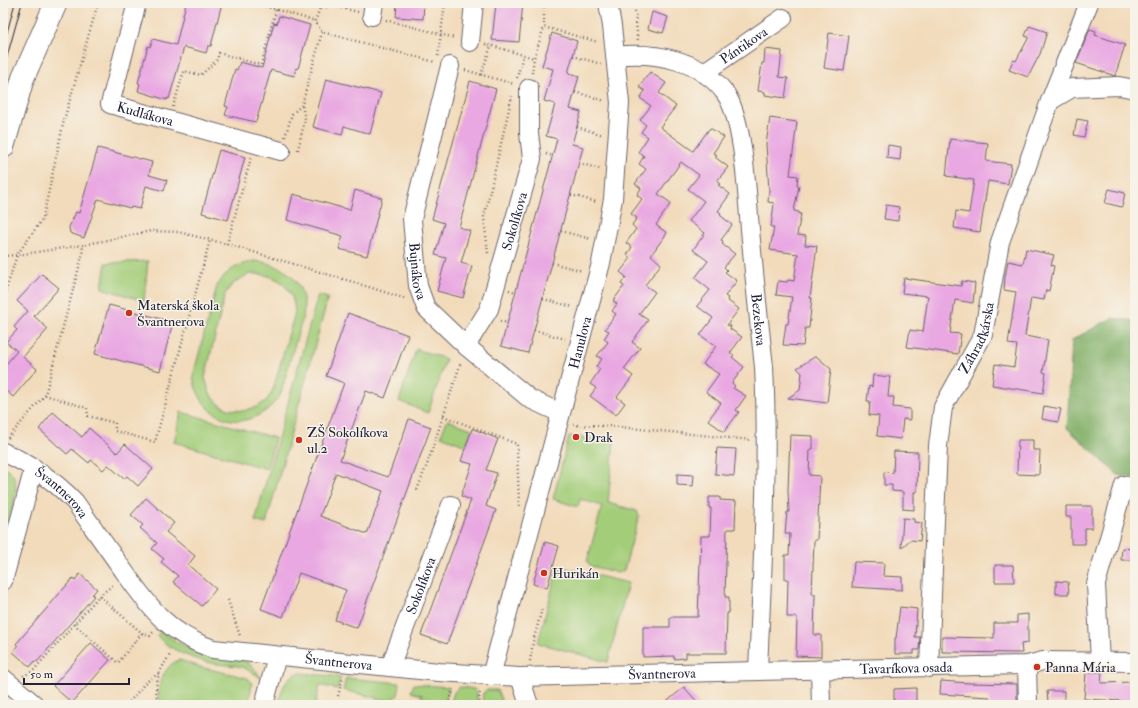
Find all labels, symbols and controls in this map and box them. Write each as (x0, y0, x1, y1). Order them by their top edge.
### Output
street label: Pántikova (716, 23, 771, 68)
street label: Kudlákova (115, 98, 176, 130)
street label: Sokolíkova (498, 190, 531, 252)
street label: Bujnákova (406, 242, 431, 302)
street label: Bezekova (748, 293, 770, 347)
place label: Materská škola Švantnerova (137, 297, 219, 330)
street label: Záhradkárska (955, 301, 997, 377)
marker: Materská škola Švantnerova (124, 308, 134, 318)
street label: Hanulova (565, 314, 595, 371)
place label: ZŠ Sokolíkova ul.2 (307, 423, 388, 457)
place label: Drak (584, 429, 613, 446)
marker: Drak (571, 432, 581, 442)
marker: ZŠ Sokolíkova ul.2 (294, 435, 304, 445)
street label: Švantnerova (32, 462, 92, 521)
street label: Sokolíkova (402, 554, 439, 617)
place label: Hurikán (552, 565, 599, 582)
marker: Hurikán (539, 568, 549, 578)
street label: Švantnerova (304, 649, 373, 674)
street label: Tavaríkova osada (859, 658, 953, 677)
place label: Panna Mária (1045, 659, 1116, 676)
scale bar (24, 660, 129, 686)
marker: Panna Mária (1032, 662, 1042, 672)
street label: Švantnerova (628, 664, 696, 683)
text: 50 m (30, 667, 54, 682)

